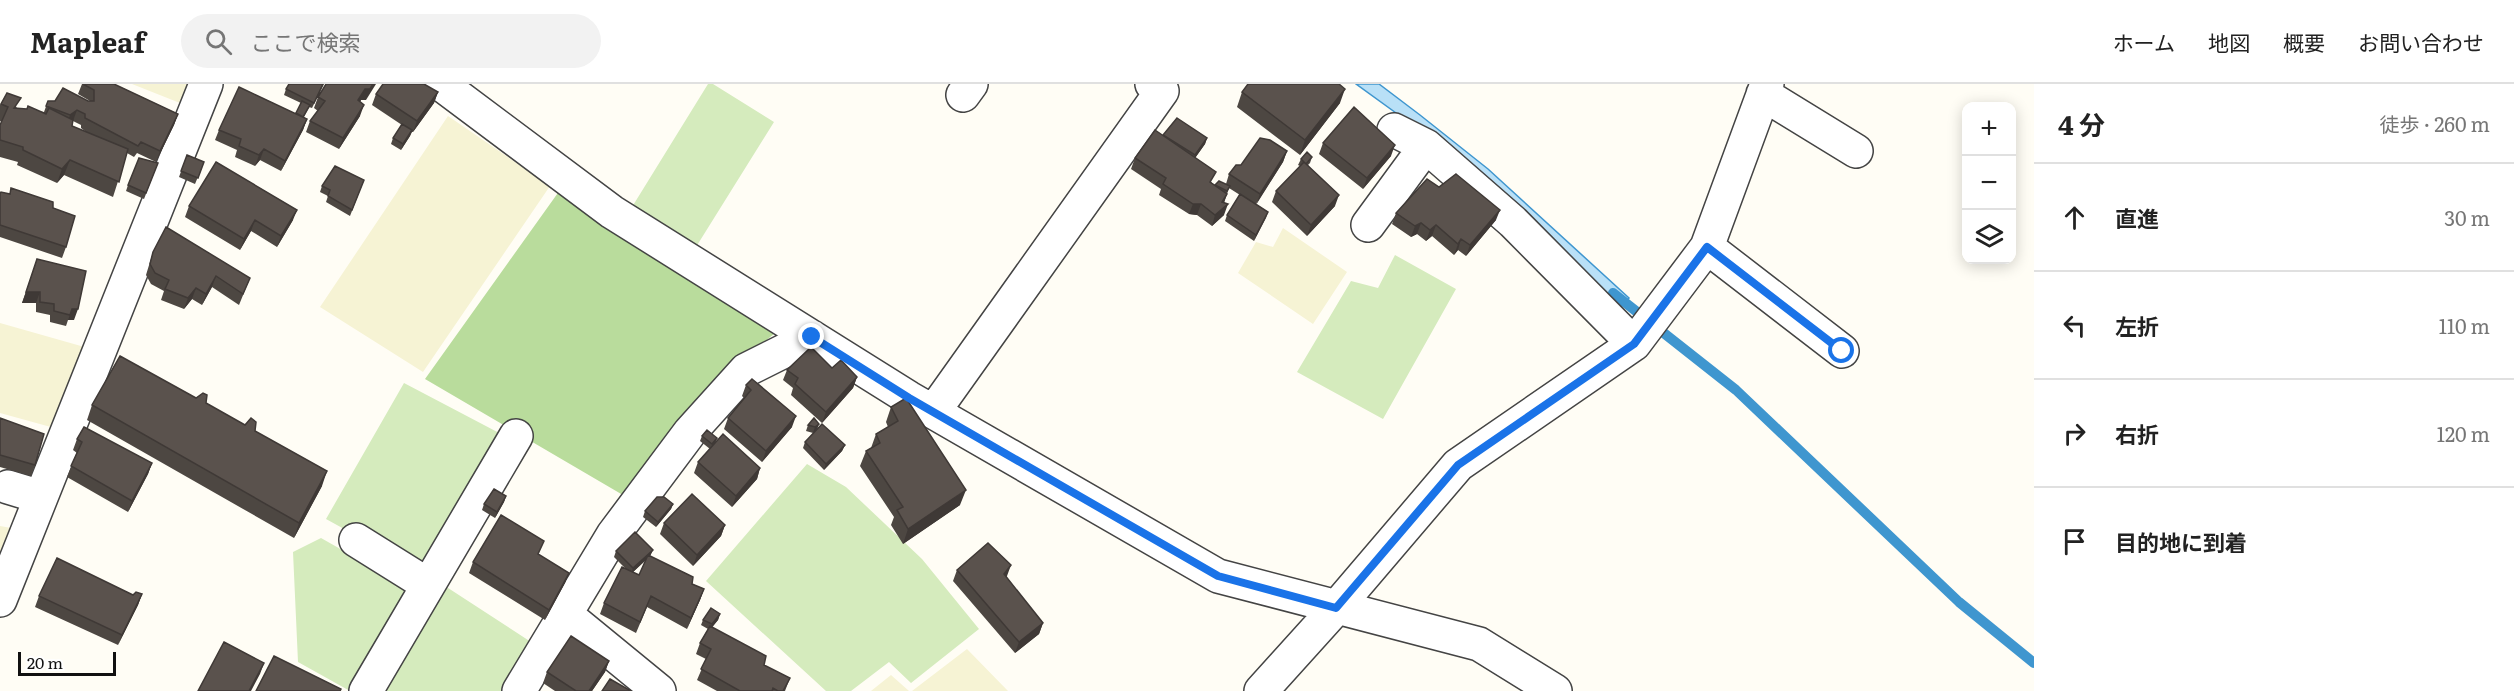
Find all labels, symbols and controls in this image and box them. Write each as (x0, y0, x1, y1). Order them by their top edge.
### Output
search box (181, 14, 601, 68)
text: Mapleaf (30, 20, 145, 62)
icon: search (202, 25, 235, 58)
text: ここで検索 (250, 25, 361, 58)
text: ホーム (2113, 26, 2175, 57)
text: 地図 (2208, 26, 2250, 57)
text: 概要 (2283, 26, 2325, 57)
text: お問い合わせ (2358, 26, 2484, 57)
map controls (1962, 102, 2016, 264)
button: + (1962, 102, 2016, 156)
text: 4 分 (2058, 104, 2105, 143)
text: 徒歩 · 260 m (2380, 108, 2490, 138)
button: − (1962, 156, 2016, 210)
icon: ahead (2058, 201, 2091, 234)
text: 直進 (2115, 201, 2159, 234)
text: 30 m (2444, 202, 2490, 232)
button: layers (1962, 210, 2016, 264)
icon: left (2058, 309, 2091, 342)
text: 左折 (2115, 309, 2159, 342)
text: 110 m (2439, 310, 2490, 340)
route end (798, 323, 824, 349)
route start (1828, 337, 1854, 363)
icon: right (2058, 417, 2091, 450)
text: 右折 (2115, 417, 2159, 450)
text: 120 m (2437, 418, 2490, 448)
icon: arrive (2058, 525, 2091, 558)
text: 目的地に到着 (2115, 525, 2247, 558)
scale bar (18, 649, 116, 676)
text: 20 m (27, 650, 63, 674)

